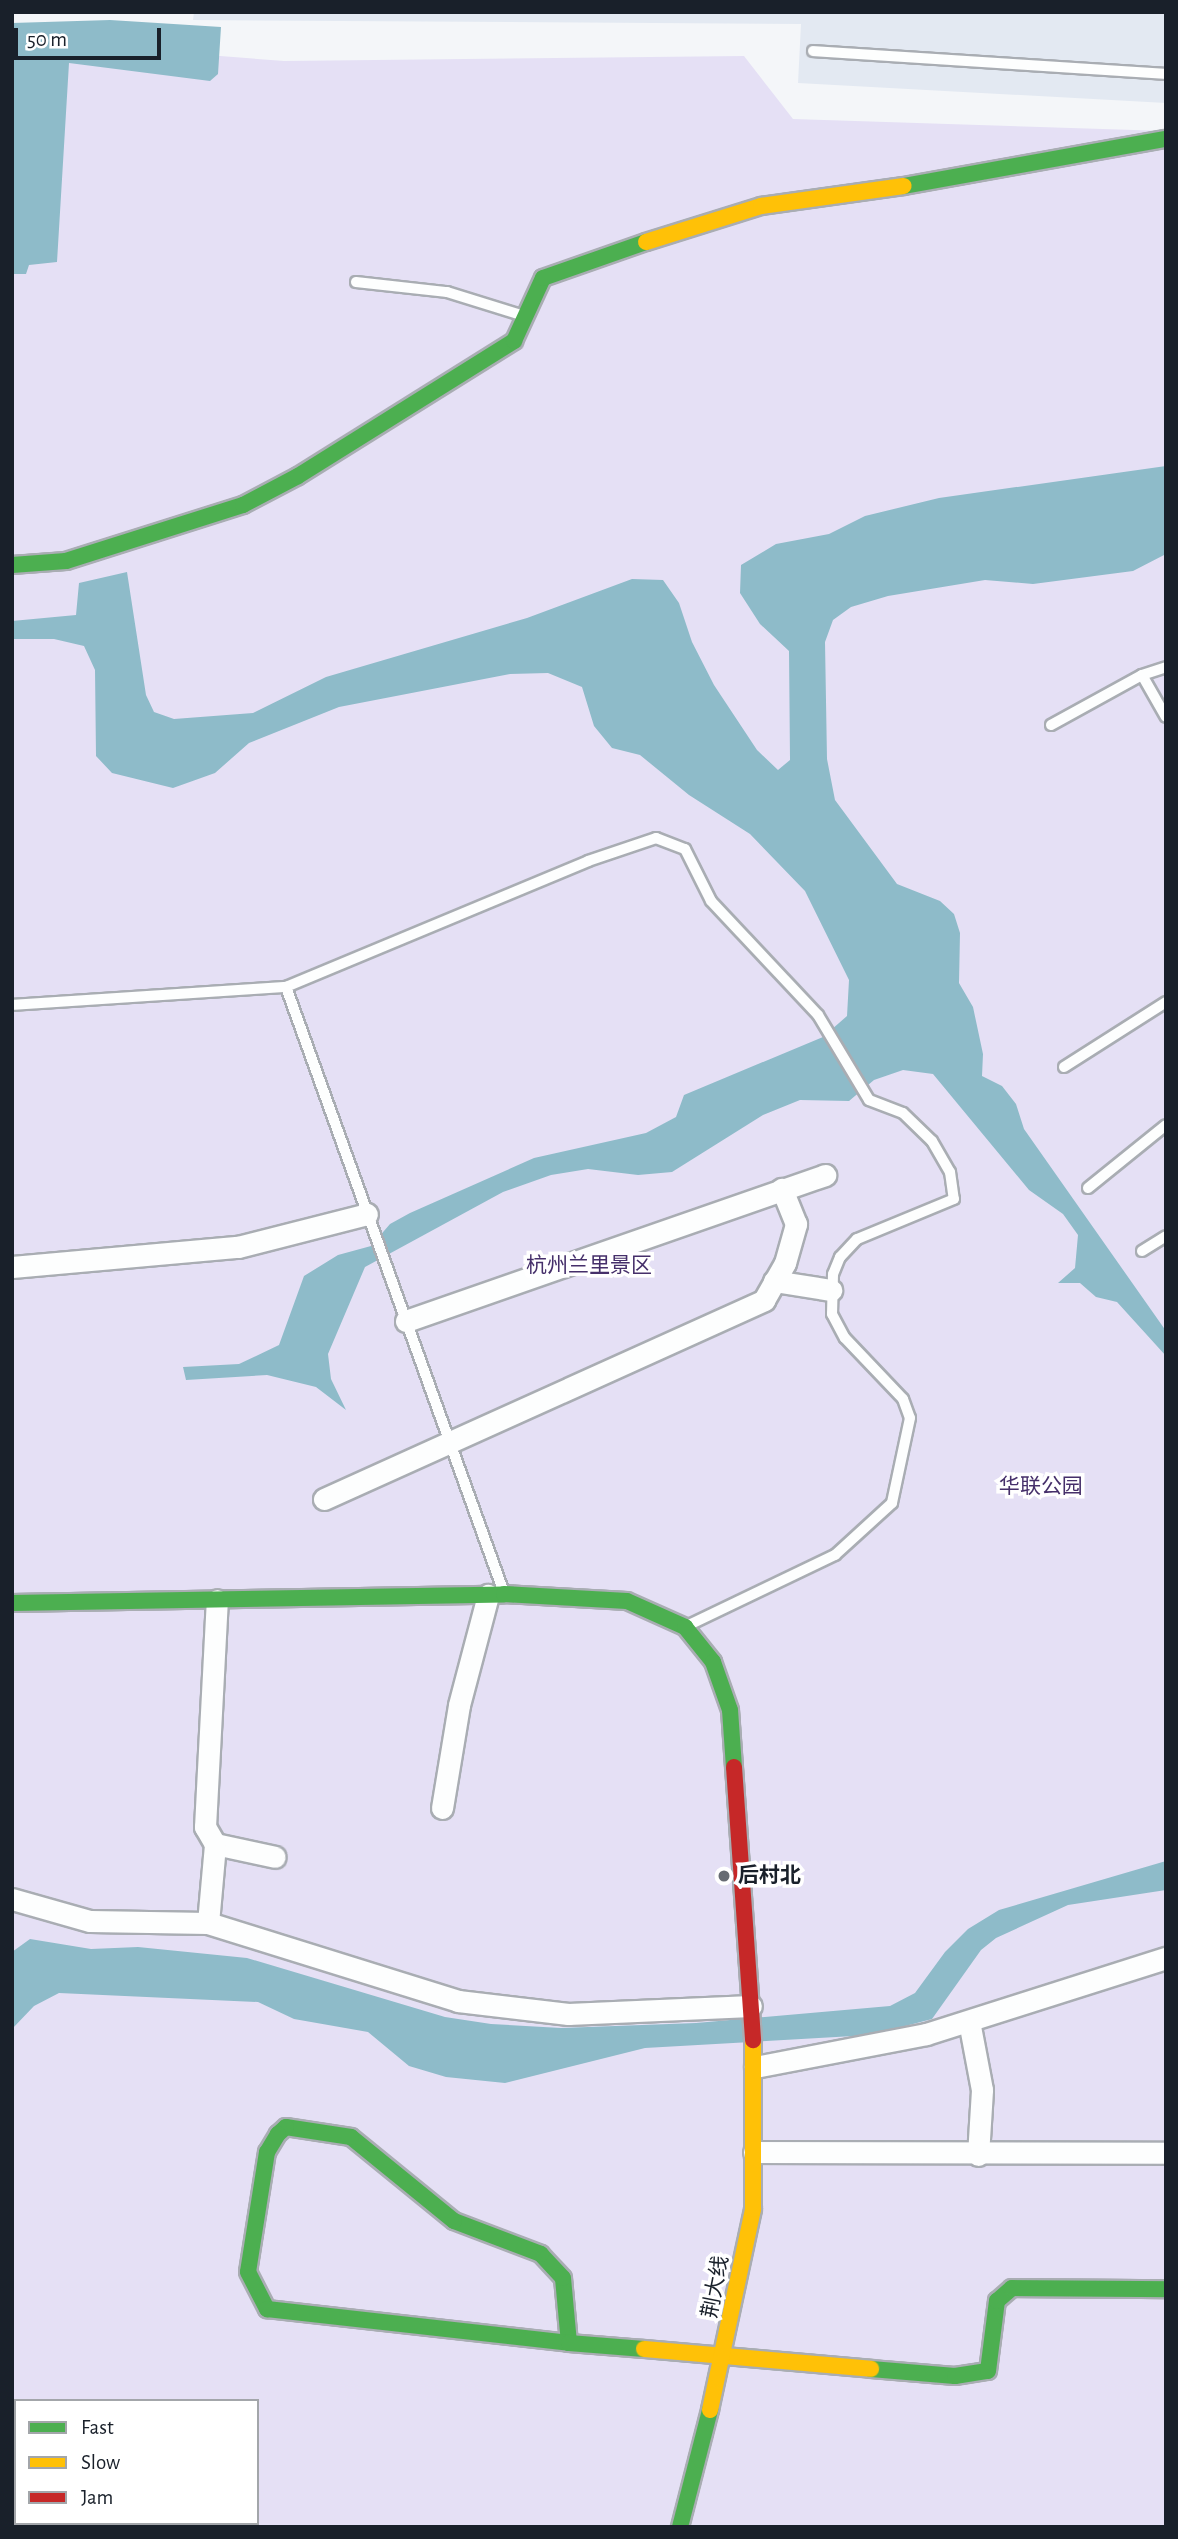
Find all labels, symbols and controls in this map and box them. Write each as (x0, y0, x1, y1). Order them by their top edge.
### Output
scale bar (18, 14, 164, 58)
text: 50 m (27, 29, 67, 50)
park label: 杭州兰里景区 (526, 1253, 652, 1279)
park label: 华联公园 (999, 1474, 1083, 1500)
place label: 后村北 (738, 1863, 801, 1889)
marker: 后村北 (716, 1868, 732, 1884)
street label: 荆大线 (698, 2254, 734, 2320)
legend (14, 2399, 259, 2525)
text: Fast (81, 2417, 114, 2438)
text: Slow (81, 2452, 120, 2473)
text: Jam (81, 2487, 113, 2508)

